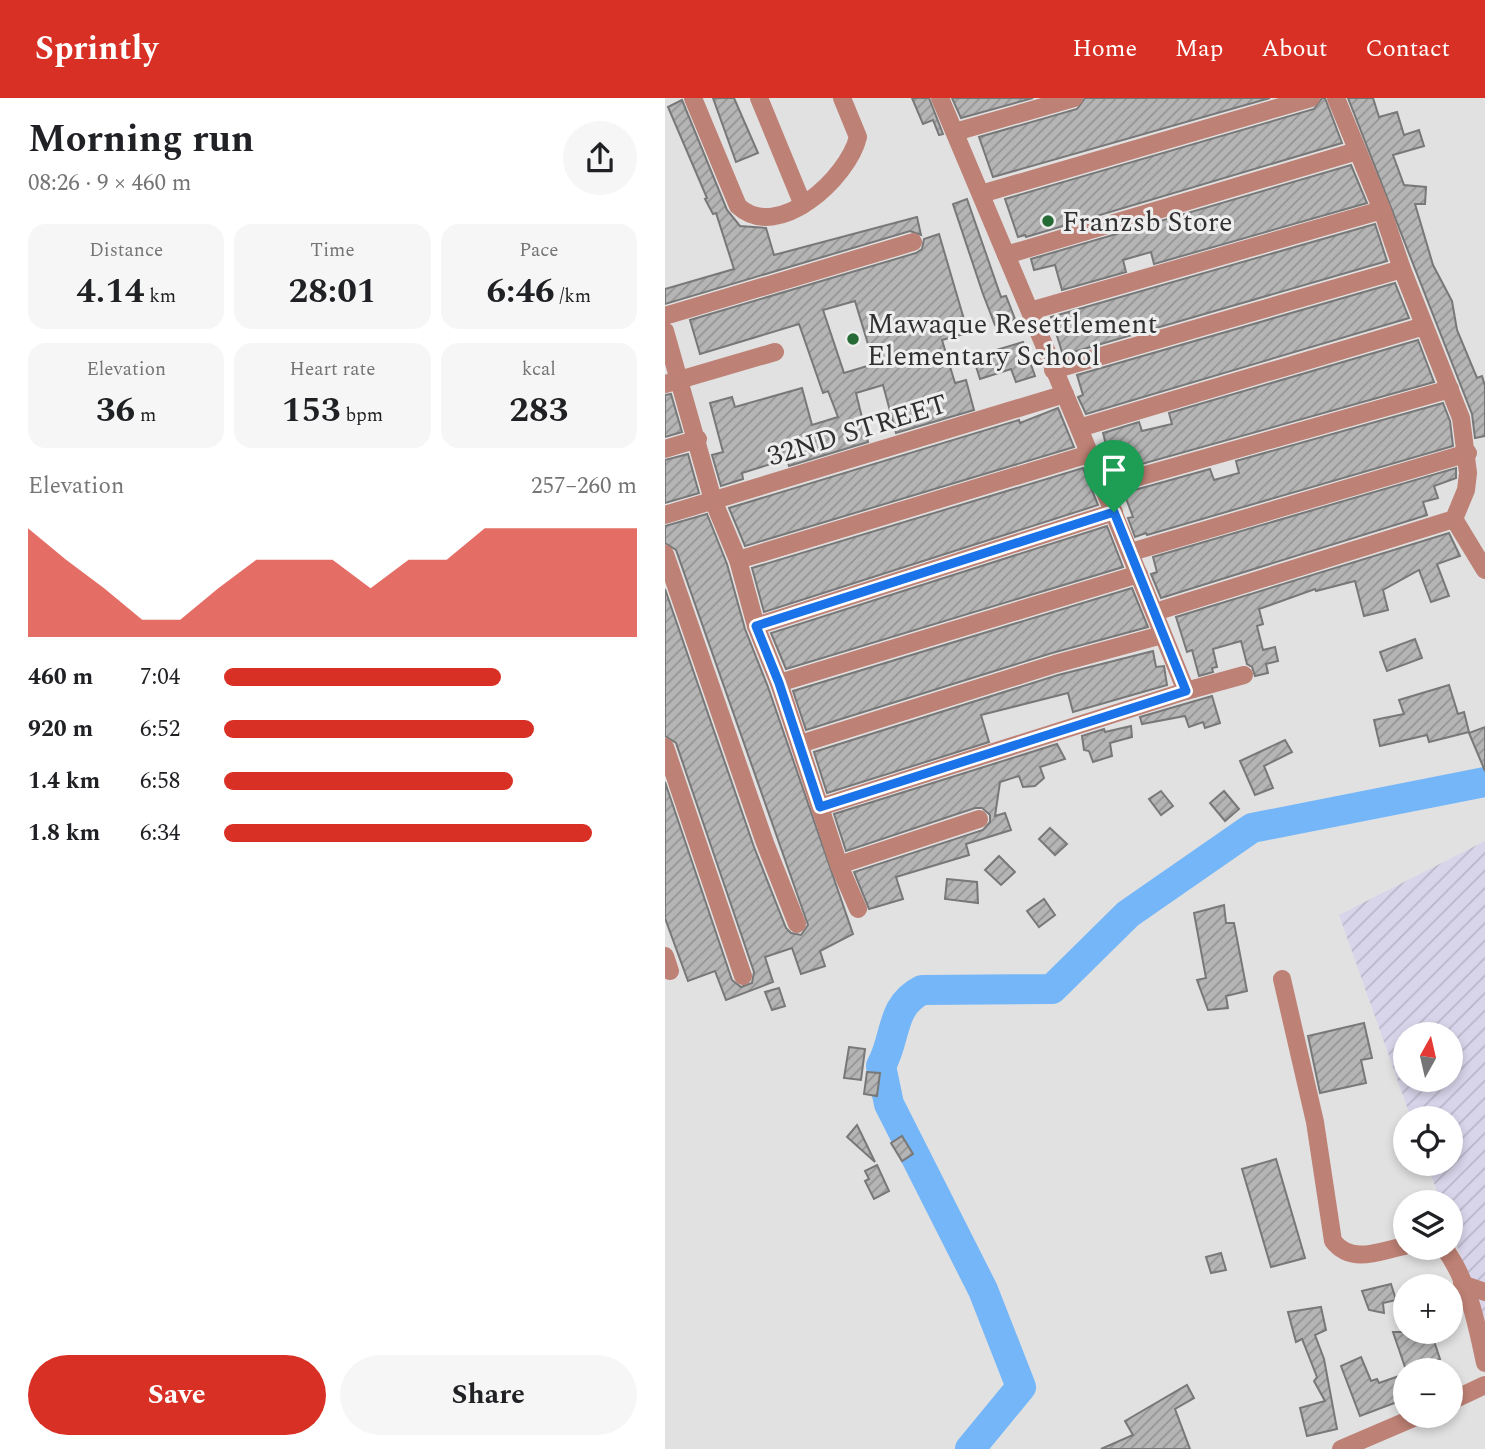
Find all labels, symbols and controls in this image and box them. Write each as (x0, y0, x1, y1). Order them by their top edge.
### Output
text: Sprintly (35, 24, 158, 74)
text: Home (1072, 31, 1137, 67)
text: Map (1175, 31, 1223, 67)
text: About (1261, 31, 1327, 67)
text: Contact (1365, 31, 1450, 67)
text: Morning run (28, 111, 254, 169)
button: share (563, 121, 637, 195)
text: 08:26 · 9 × 460 m (28, 166, 192, 201)
place label: Franzsb Store (1062, 201, 1232, 244)
marker: Franzsb Store (1040, 213, 1056, 229)
text: Distance (89, 236, 163, 265)
text: Time (310, 236, 355, 265)
text: Pace (519, 236, 558, 265)
text: 4.14 (76, 265, 144, 318)
text: 28:01 (289, 265, 376, 318)
text: 6:46 (486, 265, 555, 318)
text: km (144, 282, 176, 311)
text: /km (555, 282, 591, 311)
place label: Mawaque Resettlement Elementary School (867, 303, 1157, 378)
marker: Mawaque Resettlement Elementary School (845, 331, 861, 347)
text: Elevation (86, 355, 166, 384)
text: Heart rate (290, 355, 375, 384)
text: kcal (522, 355, 556, 384)
street label: 32ND STREET (762, 383, 953, 478)
text: 36 (96, 384, 135, 437)
text: 153 (282, 384, 341, 437)
text: 283 (509, 384, 568, 437)
text: m (135, 401, 156, 430)
text: bpm (341, 401, 383, 430)
pin (1084, 440, 1144, 512)
icon: arrive (1095, 451, 1133, 489)
text: Elevation (28, 469, 124, 504)
text: 257–260 m (531, 469, 637, 504)
text: 460 m (28, 660, 93, 695)
text: 7:04 (140, 660, 180, 695)
text: 920 m (28, 712, 93, 747)
text: 6:52 (140, 712, 180, 747)
text: 1.4 km (28, 764, 100, 799)
text: 6:58 (140, 764, 180, 799)
text: 1.8 km (28, 816, 100, 851)
text: 6:34 (140, 816, 180, 851)
north arrow (1393, 1022, 1463, 1092)
map controls (1393, 1022, 1463, 1428)
button: locate (1393, 1106, 1463, 1176)
button: layers (1393, 1190, 1463, 1260)
button: + (1393, 1274, 1463, 1344)
button: Save (28, 1355, 326, 1435)
button: Share (340, 1355, 637, 1435)
button: − (1393, 1358, 1463, 1428)

